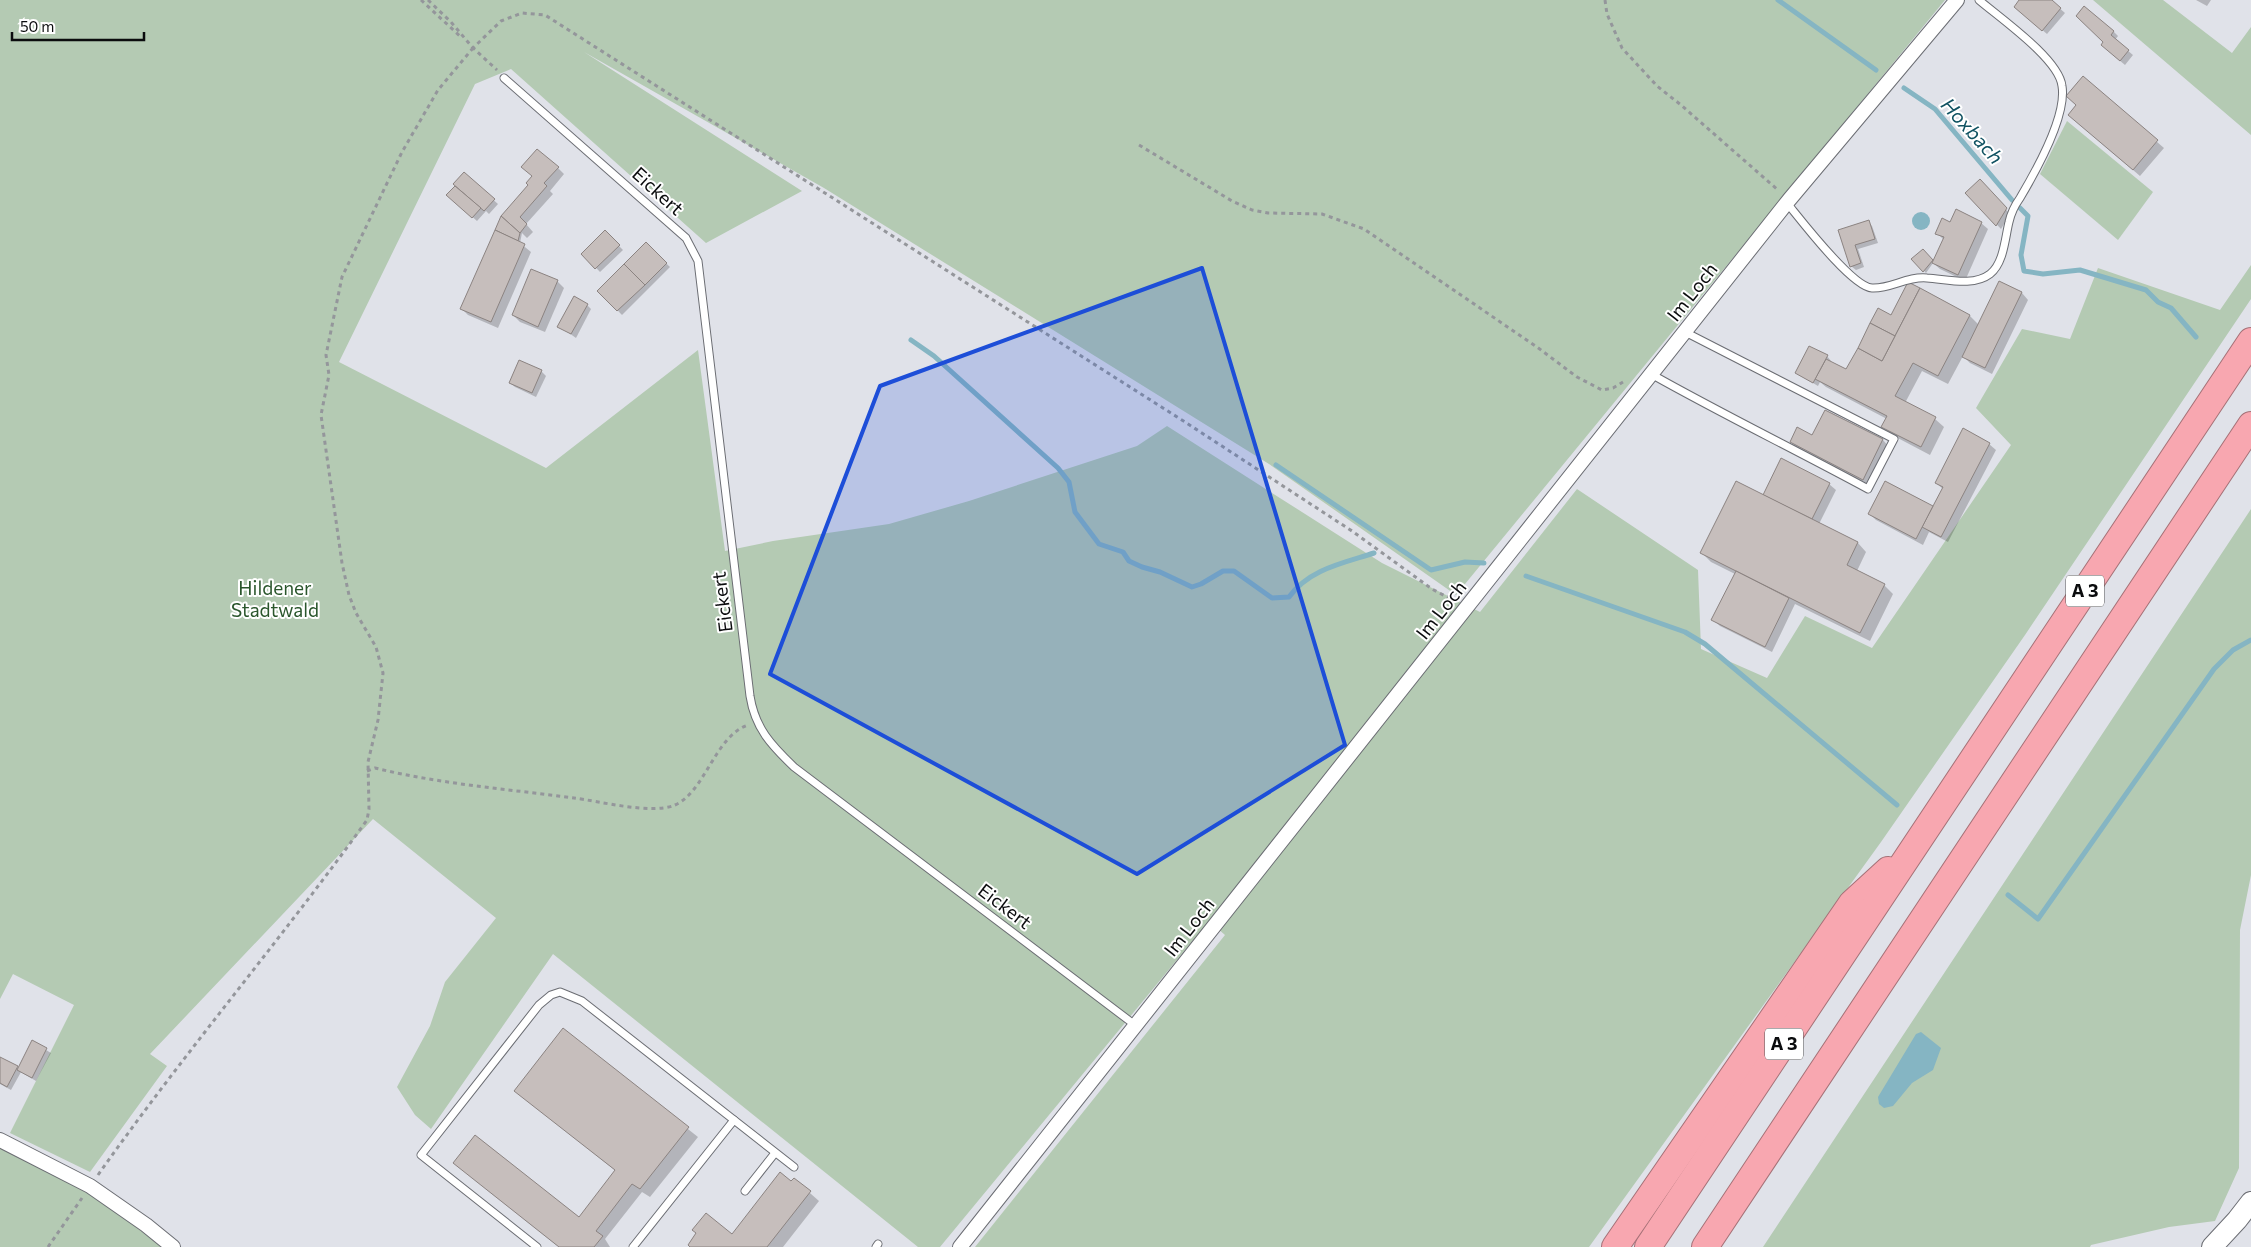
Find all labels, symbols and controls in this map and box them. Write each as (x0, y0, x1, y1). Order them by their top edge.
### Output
scale bar (12, 10, 145, 42)
text: 50 m (20, 17, 54, 35)
water label: Hoxbach (1937, 92, 2009, 168)
street label: Eickert (628, 162, 689, 220)
street label: Im Loch (1662, 258, 1722, 326)
street label: Eickert (706, 570, 737, 634)
park label: Hildener Stadtwald (231, 576, 319, 621)
street label: Im Loch (1411, 576, 1471, 644)
road number: A 3 (2066, 576, 2104, 606)
street label: Eickert (974, 878, 1037, 933)
street label: Im Loch (1159, 893, 1219, 961)
road number: A 3 (1765, 1028, 1803, 1060)

